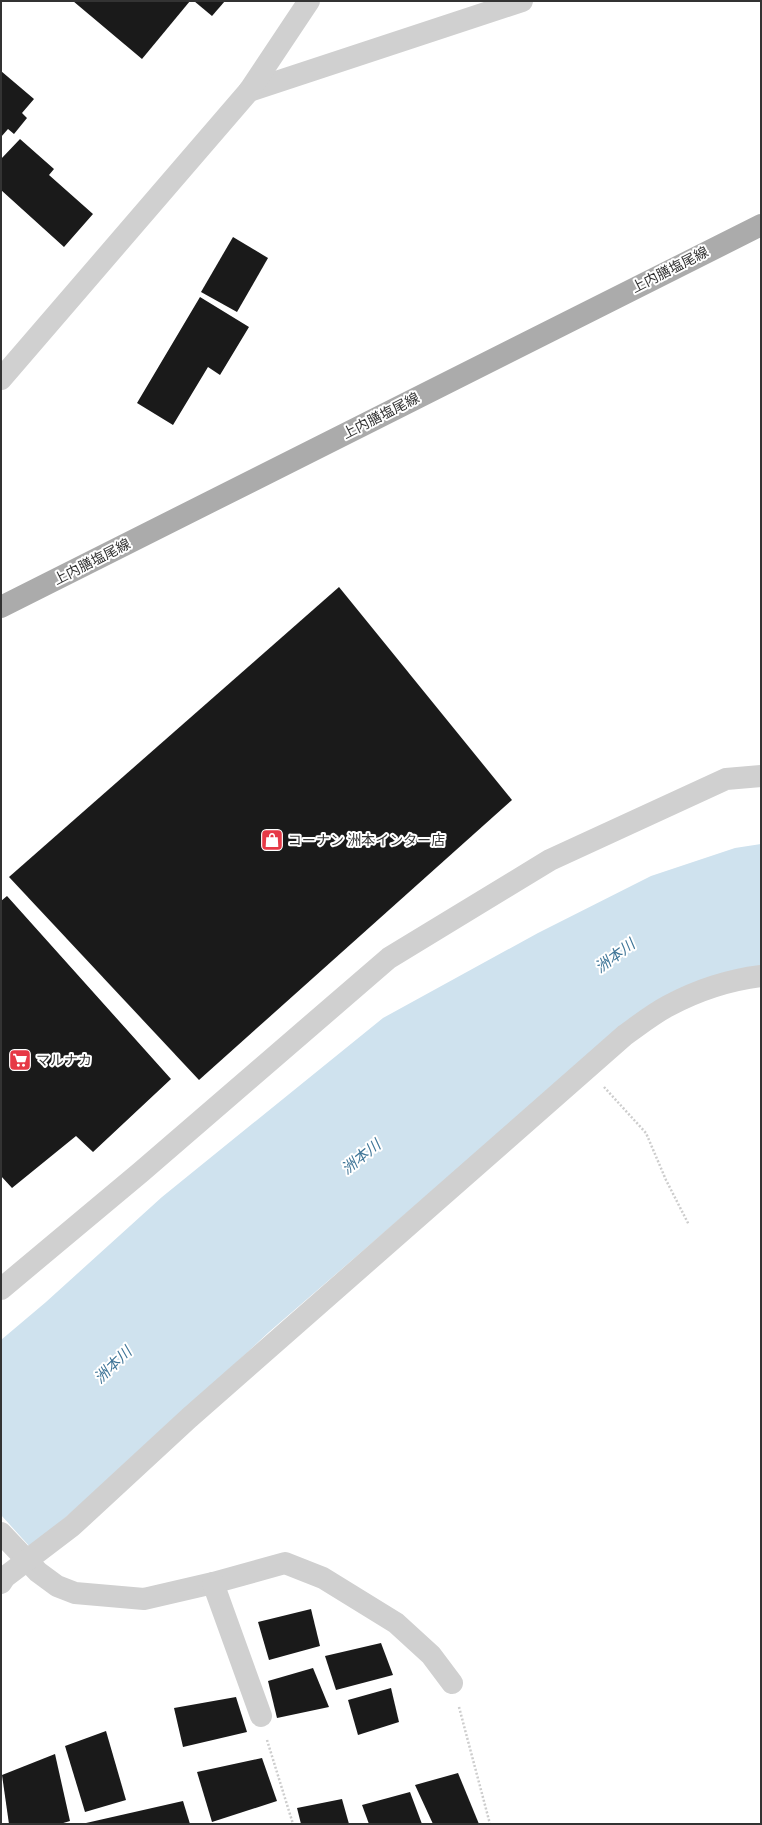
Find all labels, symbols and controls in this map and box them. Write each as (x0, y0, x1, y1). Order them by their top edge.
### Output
street label: 上内膳塩尾線 (629, 243, 711, 297)
street label: 上内膳塩尾線 (340, 389, 422, 443)
street label: 上内膳塩尾線 (51, 535, 133, 589)
shop icon: コーナン 洲本インター店 (259, 827, 285, 853)
place label: コーナン 洲本インター店 (288, 832, 445, 849)
water label: 洲本川 (592, 934, 640, 977)
supermarket icon: マルナカ (7, 1047, 33, 1073)
place label: マルナカ (36, 1052, 92, 1069)
water label: 洲本川 (338, 1135, 386, 1178)
water label: 洲本川 (91, 1342, 137, 1387)

